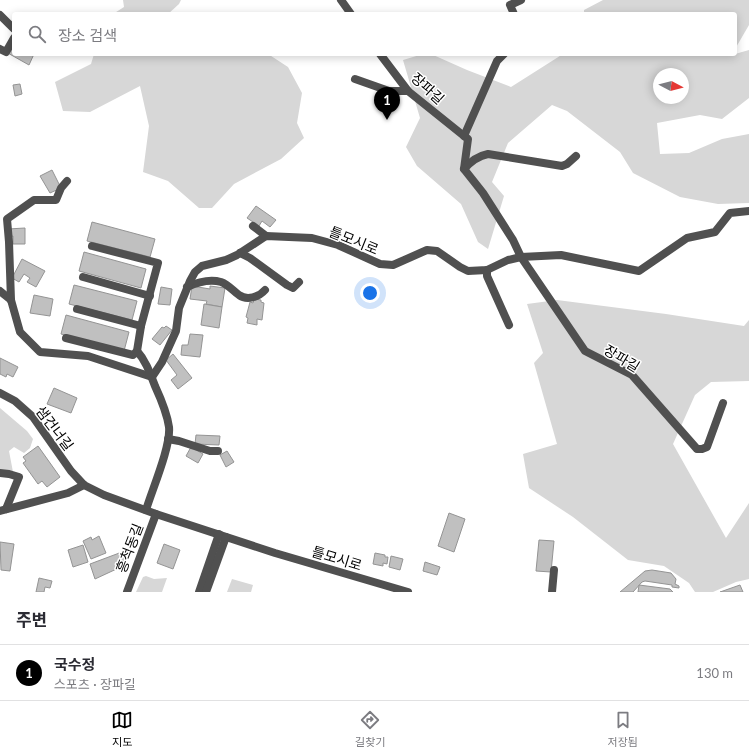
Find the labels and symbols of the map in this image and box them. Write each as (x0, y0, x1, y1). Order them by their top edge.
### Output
north arrow (653, 68, 689, 104)
street label: 장파길 (408, 69, 448, 107)
pin: 1 (374, 87, 400, 120)
street label: 틀모시로 (327, 222, 381, 258)
your location (360, 283, 380, 303)
street label: 장파길 (601, 341, 643, 375)
street label: 샘건너길 (33, 402, 77, 454)
street label: 흥척동길 (112, 521, 146, 575)
street label: 틀모시로 (310, 542, 364, 574)

